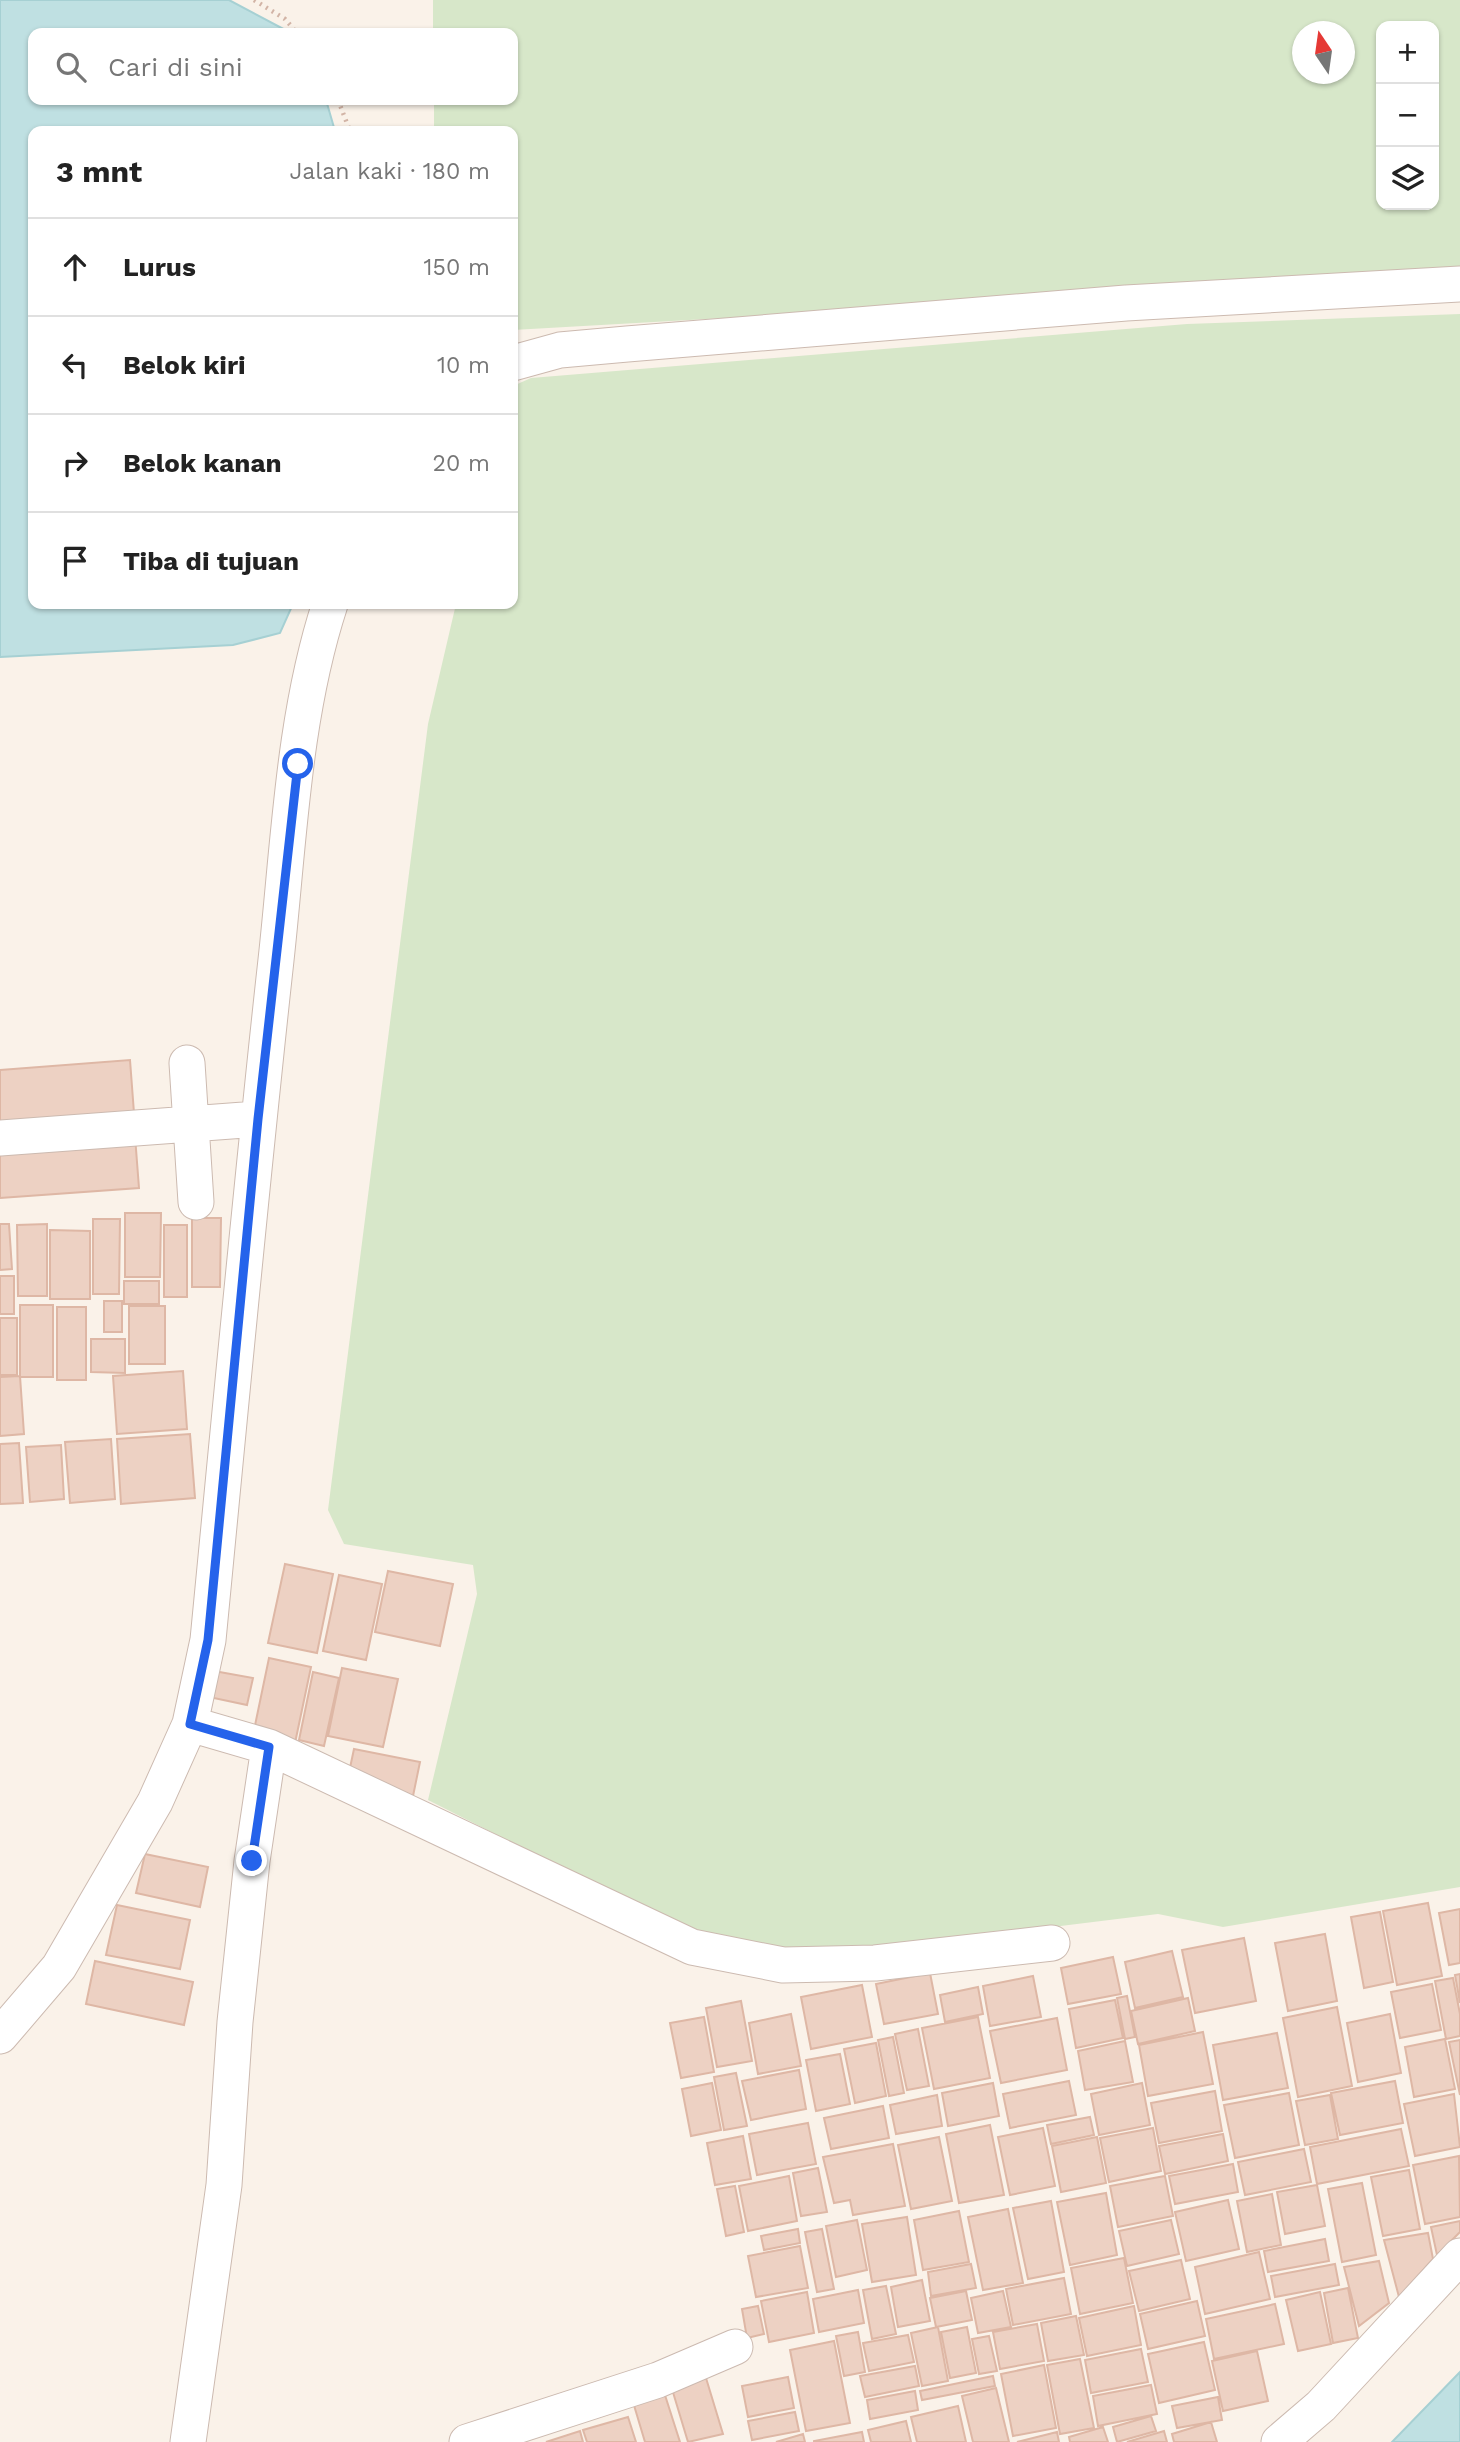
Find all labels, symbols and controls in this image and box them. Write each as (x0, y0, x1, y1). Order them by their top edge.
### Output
north arrow (1292, 21, 1355, 84)
map controls (1376, 21, 1439, 210)
button: + (1376, 21, 1439, 84)
search box (28, 28, 518, 105)
icon: search (52, 48, 90, 86)
text: Cari di sini (108, 52, 243, 82)
button: − (1376, 84, 1439, 147)
button: layers (1376, 147, 1439, 210)
text: 3 mnt (56, 154, 142, 189)
text: Jalan kaki · 180 m (290, 158, 490, 185)
icon: ahead (56, 248, 94, 286)
text: Lurus (123, 252, 196, 282)
text: 150 m (424, 254, 490, 281)
icon: left (56, 346, 94, 384)
text: Belok kiri (123, 350, 246, 380)
text: 10 m (437, 352, 490, 379)
icon: right (56, 444, 94, 482)
text: Belok kanan (123, 448, 282, 478)
text: 20 m (433, 450, 490, 477)
icon: arrive (56, 542, 94, 580)
text: Tiba di tujuan (123, 546, 299, 576)
route start (282, 748, 313, 779)
route end (236, 1845, 267, 1876)

